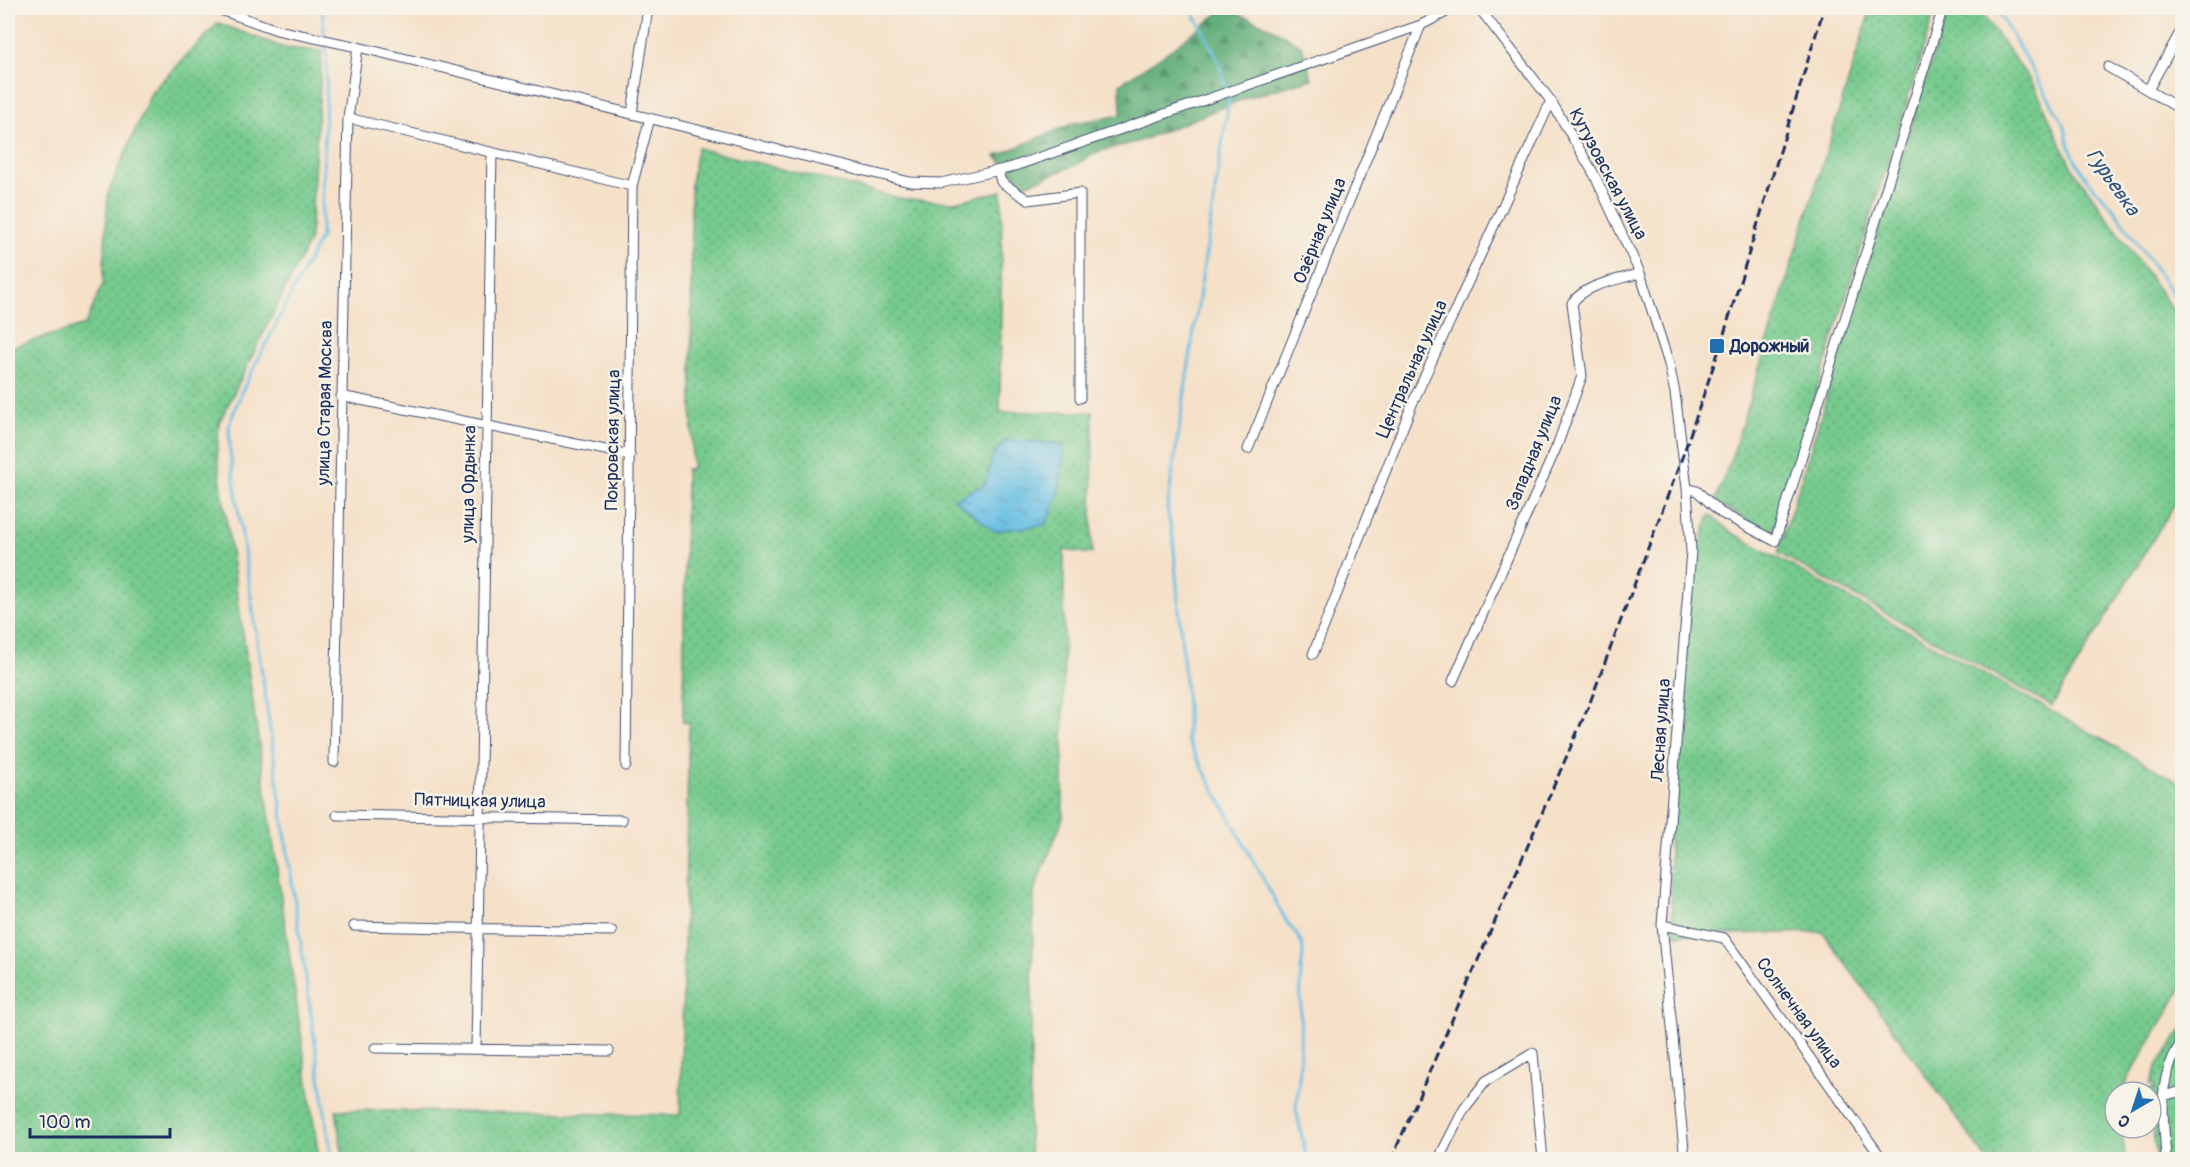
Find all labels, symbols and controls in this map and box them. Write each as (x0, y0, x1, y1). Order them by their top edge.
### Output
street label: Кутузовская улица (1564, 104, 1652, 244)
water label: Гурьевка (2081, 144, 2146, 222)
street label: Озёрная улица (1288, 174, 1352, 288)
street label: Центральная улица (1371, 296, 1453, 442)
street label: улица Старая Москва (312, 320, 338, 487)
place label: Дорожный (1729, 335, 1809, 358)
marker: Дорожный (1708, 337, 1726, 355)
street label: Покровская улица (600, 369, 626, 511)
street label: Западная улица (1500, 392, 1568, 514)
street label: улица Ордынка (456, 425, 482, 544)
street label: Лесная улица (1646, 678, 1676, 783)
street label: Пятницкая улица (414, 788, 546, 814)
street label: Солнечная улица (1751, 953, 1847, 1073)
north arrow (2103, 1080, 2163, 1140)
scale bar (30, 1101, 170, 1139)
text: С (2114, 1110, 2134, 1132)
text: 100 m (39, 1111, 91, 1134)

